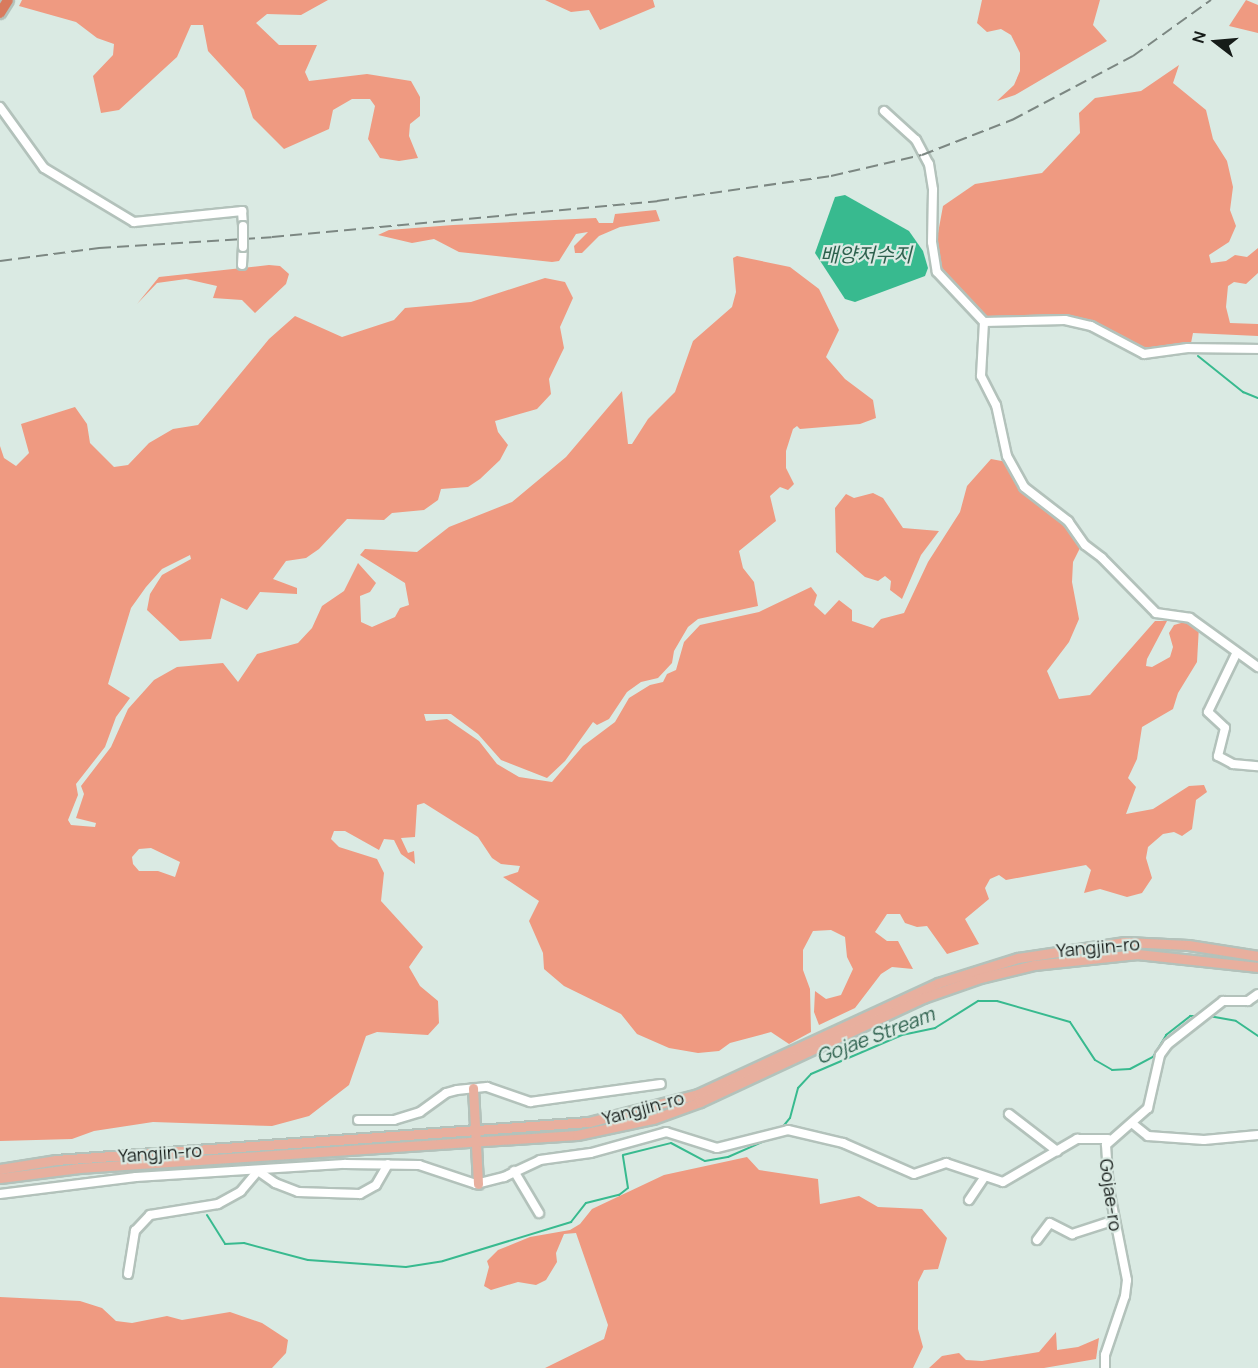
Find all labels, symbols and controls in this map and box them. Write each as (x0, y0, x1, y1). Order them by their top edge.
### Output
north arrow (1186, 12, 1246, 72)
text: N (1187, 28, 1211, 46)
water label: 배양저수지 (820, 242, 912, 266)
street label: Yangjin-ro (1055, 933, 1141, 961)
water label: Gojae Stream (813, 1001, 937, 1069)
street label: Yangjin-ro (600, 1087, 686, 1129)
street label: Yangjin-ro (117, 1139, 203, 1167)
street label: Gojae-ro (1095, 1157, 1127, 1233)

